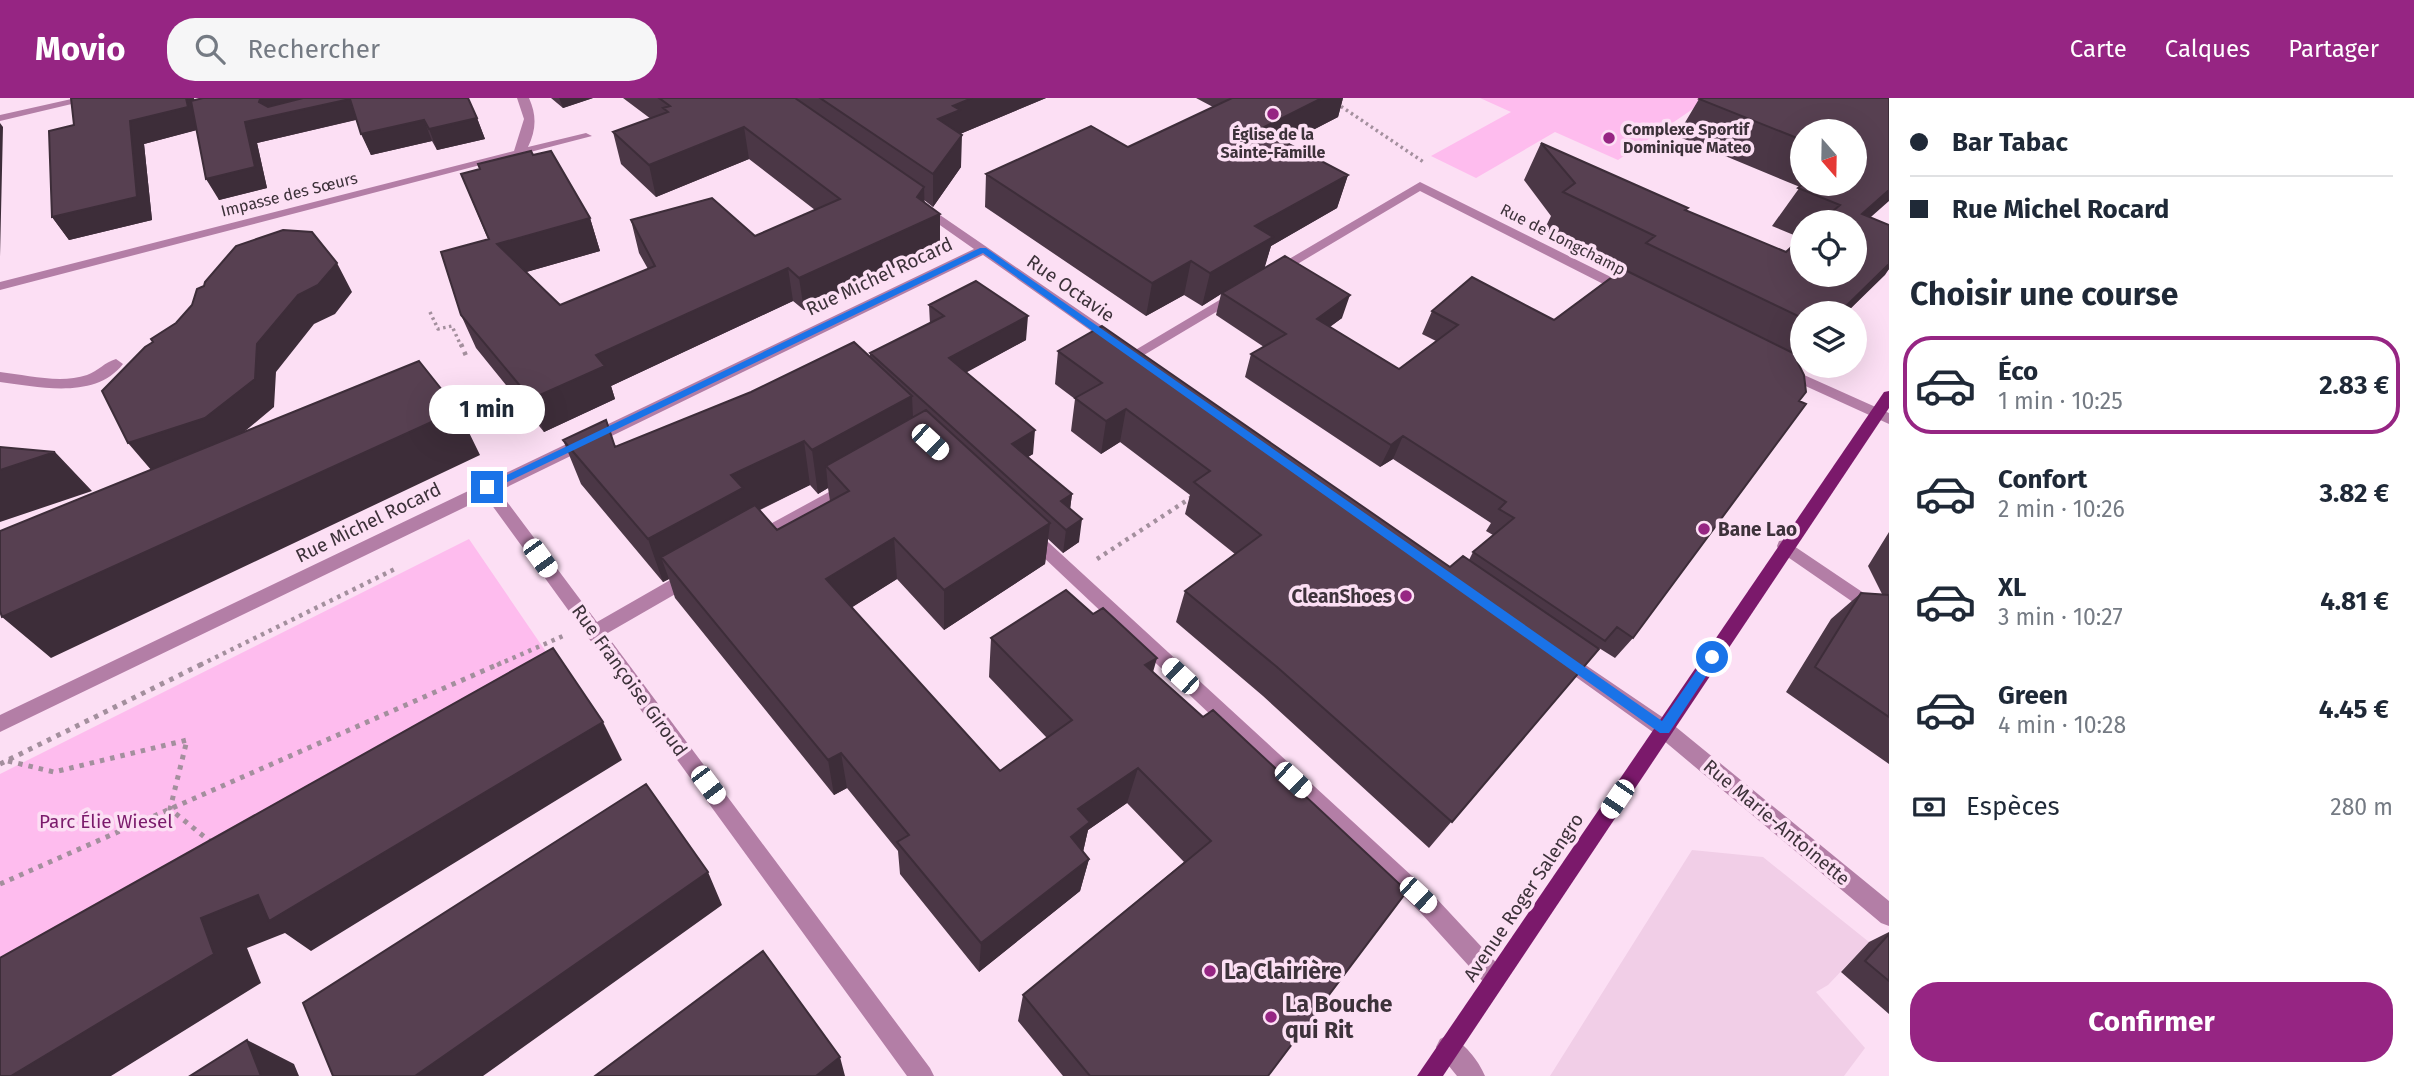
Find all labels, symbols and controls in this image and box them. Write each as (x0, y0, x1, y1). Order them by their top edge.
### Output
search box (167, 18, 657, 81)
text: Movio (35, 29, 125, 69)
icon: search (191, 30, 229, 68)
text: Rechercher (247, 34, 380, 65)
text: Carte (2070, 35, 2127, 63)
text: Calques (2165, 35, 2250, 63)
text: Partager (2288, 35, 2379, 63)
marker: Église de la Sainte-Famille (1265, 106, 1281, 122)
north arrow (1790, 119, 1867, 196)
map controls (1790, 119, 1867, 378)
place label: Complexe Sportif Dominique Mateo (1623, 120, 1751, 157)
place label: Église de la Sainte-Famille (1221, 124, 1326, 162)
text: Bar Tabac (1952, 127, 2068, 158)
marker: Complexe Sportif Dominique Mateo (1601, 130, 1617, 146)
street label: Impasse des Sœurs (219, 168, 359, 221)
text: Rue Michel Rocard (1952, 194, 2169, 225)
street label: Rue de Longchamp (1497, 200, 1628, 279)
button: locate (1790, 210, 1867, 287)
street label: Rue Michel Rocard (802, 232, 956, 320)
street label: Rue Octavie (1022, 250, 1119, 327)
text: Choisir une course (1910, 275, 2178, 313)
button: layers (1790, 301, 1867, 378)
icon: car (1914, 354, 1977, 417)
text: Éco (1998, 356, 2038, 387)
text: 2.83 € (2319, 370, 2389, 401)
callout: 1 min (429, 386, 545, 434)
text: 1 min · 10:25 (1998, 387, 2123, 415)
text: 1 min (459, 395, 515, 423)
car (908, 420, 953, 464)
icon: car (1914, 462, 1977, 525)
text: Confort (1998, 464, 2087, 495)
route end (471, 471, 503, 503)
street label: Rue Michel Rocard (292, 477, 445, 568)
text: 3.82 € (2319, 478, 2389, 509)
text: 2 min · 10:26 (1998, 495, 2125, 523)
place label: Bane Lao (1718, 518, 1797, 541)
marker: Bane Lao (1696, 521, 1712, 537)
car (520, 535, 561, 581)
icon: car (1914, 570, 1977, 633)
text: XL (1998, 572, 2026, 603)
place label: CleanShoes (1291, 585, 1392, 608)
text: 4.81 € (2320, 586, 2389, 617)
marker: CleanShoes (1398, 588, 1414, 604)
street label: Rue Françoise Giroud (567, 600, 692, 761)
text: 3 min · 10:27 (1998, 603, 2123, 631)
route start (1696, 641, 1728, 673)
car (1158, 654, 1203, 698)
icon: car (1914, 678, 1977, 741)
text: Green (1998, 680, 2068, 711)
text: 4.45 € (2319, 694, 2389, 725)
text: 4 min · 10:28 (1998, 711, 2126, 739)
street label: Rue Marie-Antoinette (1699, 754, 1855, 890)
car (1271, 758, 1316, 802)
car (687, 762, 730, 808)
car (1597, 776, 1638, 822)
icon: cash (1910, 788, 1948, 826)
text: Espèces (1966, 791, 2060, 822)
text: 280 m (2330, 793, 2393, 821)
street label: Avenue Roger Salengro (1459, 809, 1588, 986)
park label: Parc Élie Wiesel (39, 810, 173, 833)
car (1396, 873, 1441, 917)
place label: La Clairière (1224, 957, 1342, 985)
marker: La Clairière (1202, 963, 1218, 979)
button: Confirmer (1910, 982, 2393, 1062)
place label: La Bouche qui Rit (1285, 990, 1393, 1044)
marker: La Bouche qui Rit (1263, 1009, 1279, 1025)

